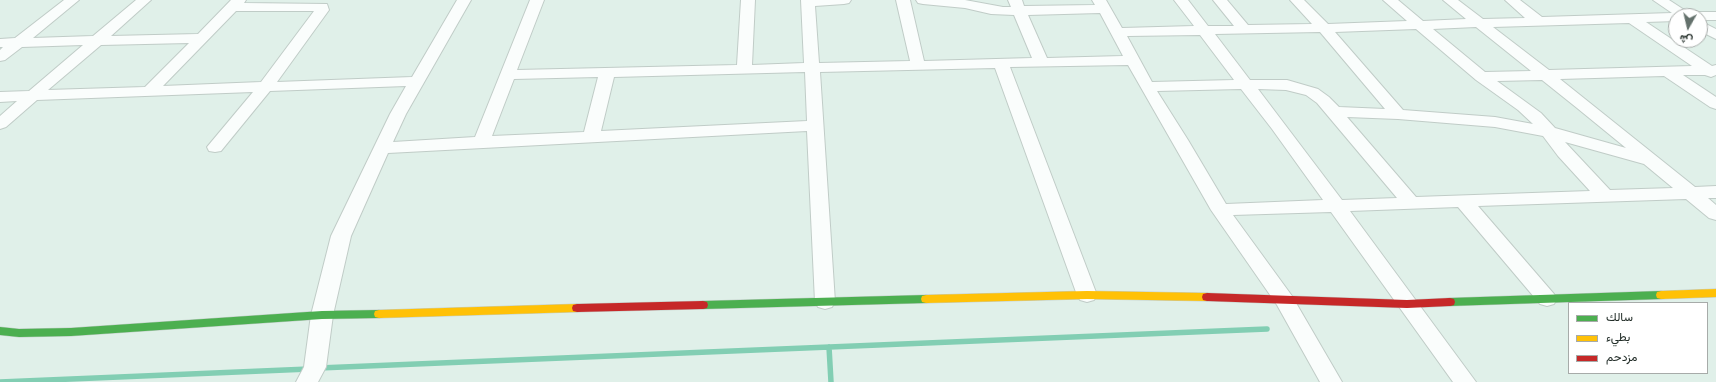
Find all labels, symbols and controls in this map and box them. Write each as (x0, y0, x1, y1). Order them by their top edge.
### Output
north arrow (1668, 8, 1708, 48)
text: ش (1679, 32, 1694, 47)
legend (1568, 302, 1708, 374)
text: سالك (1606, 310, 1633, 324)
text: بطيء (1606, 330, 1630, 344)
text: مزدحم (1606, 350, 1637, 364)

